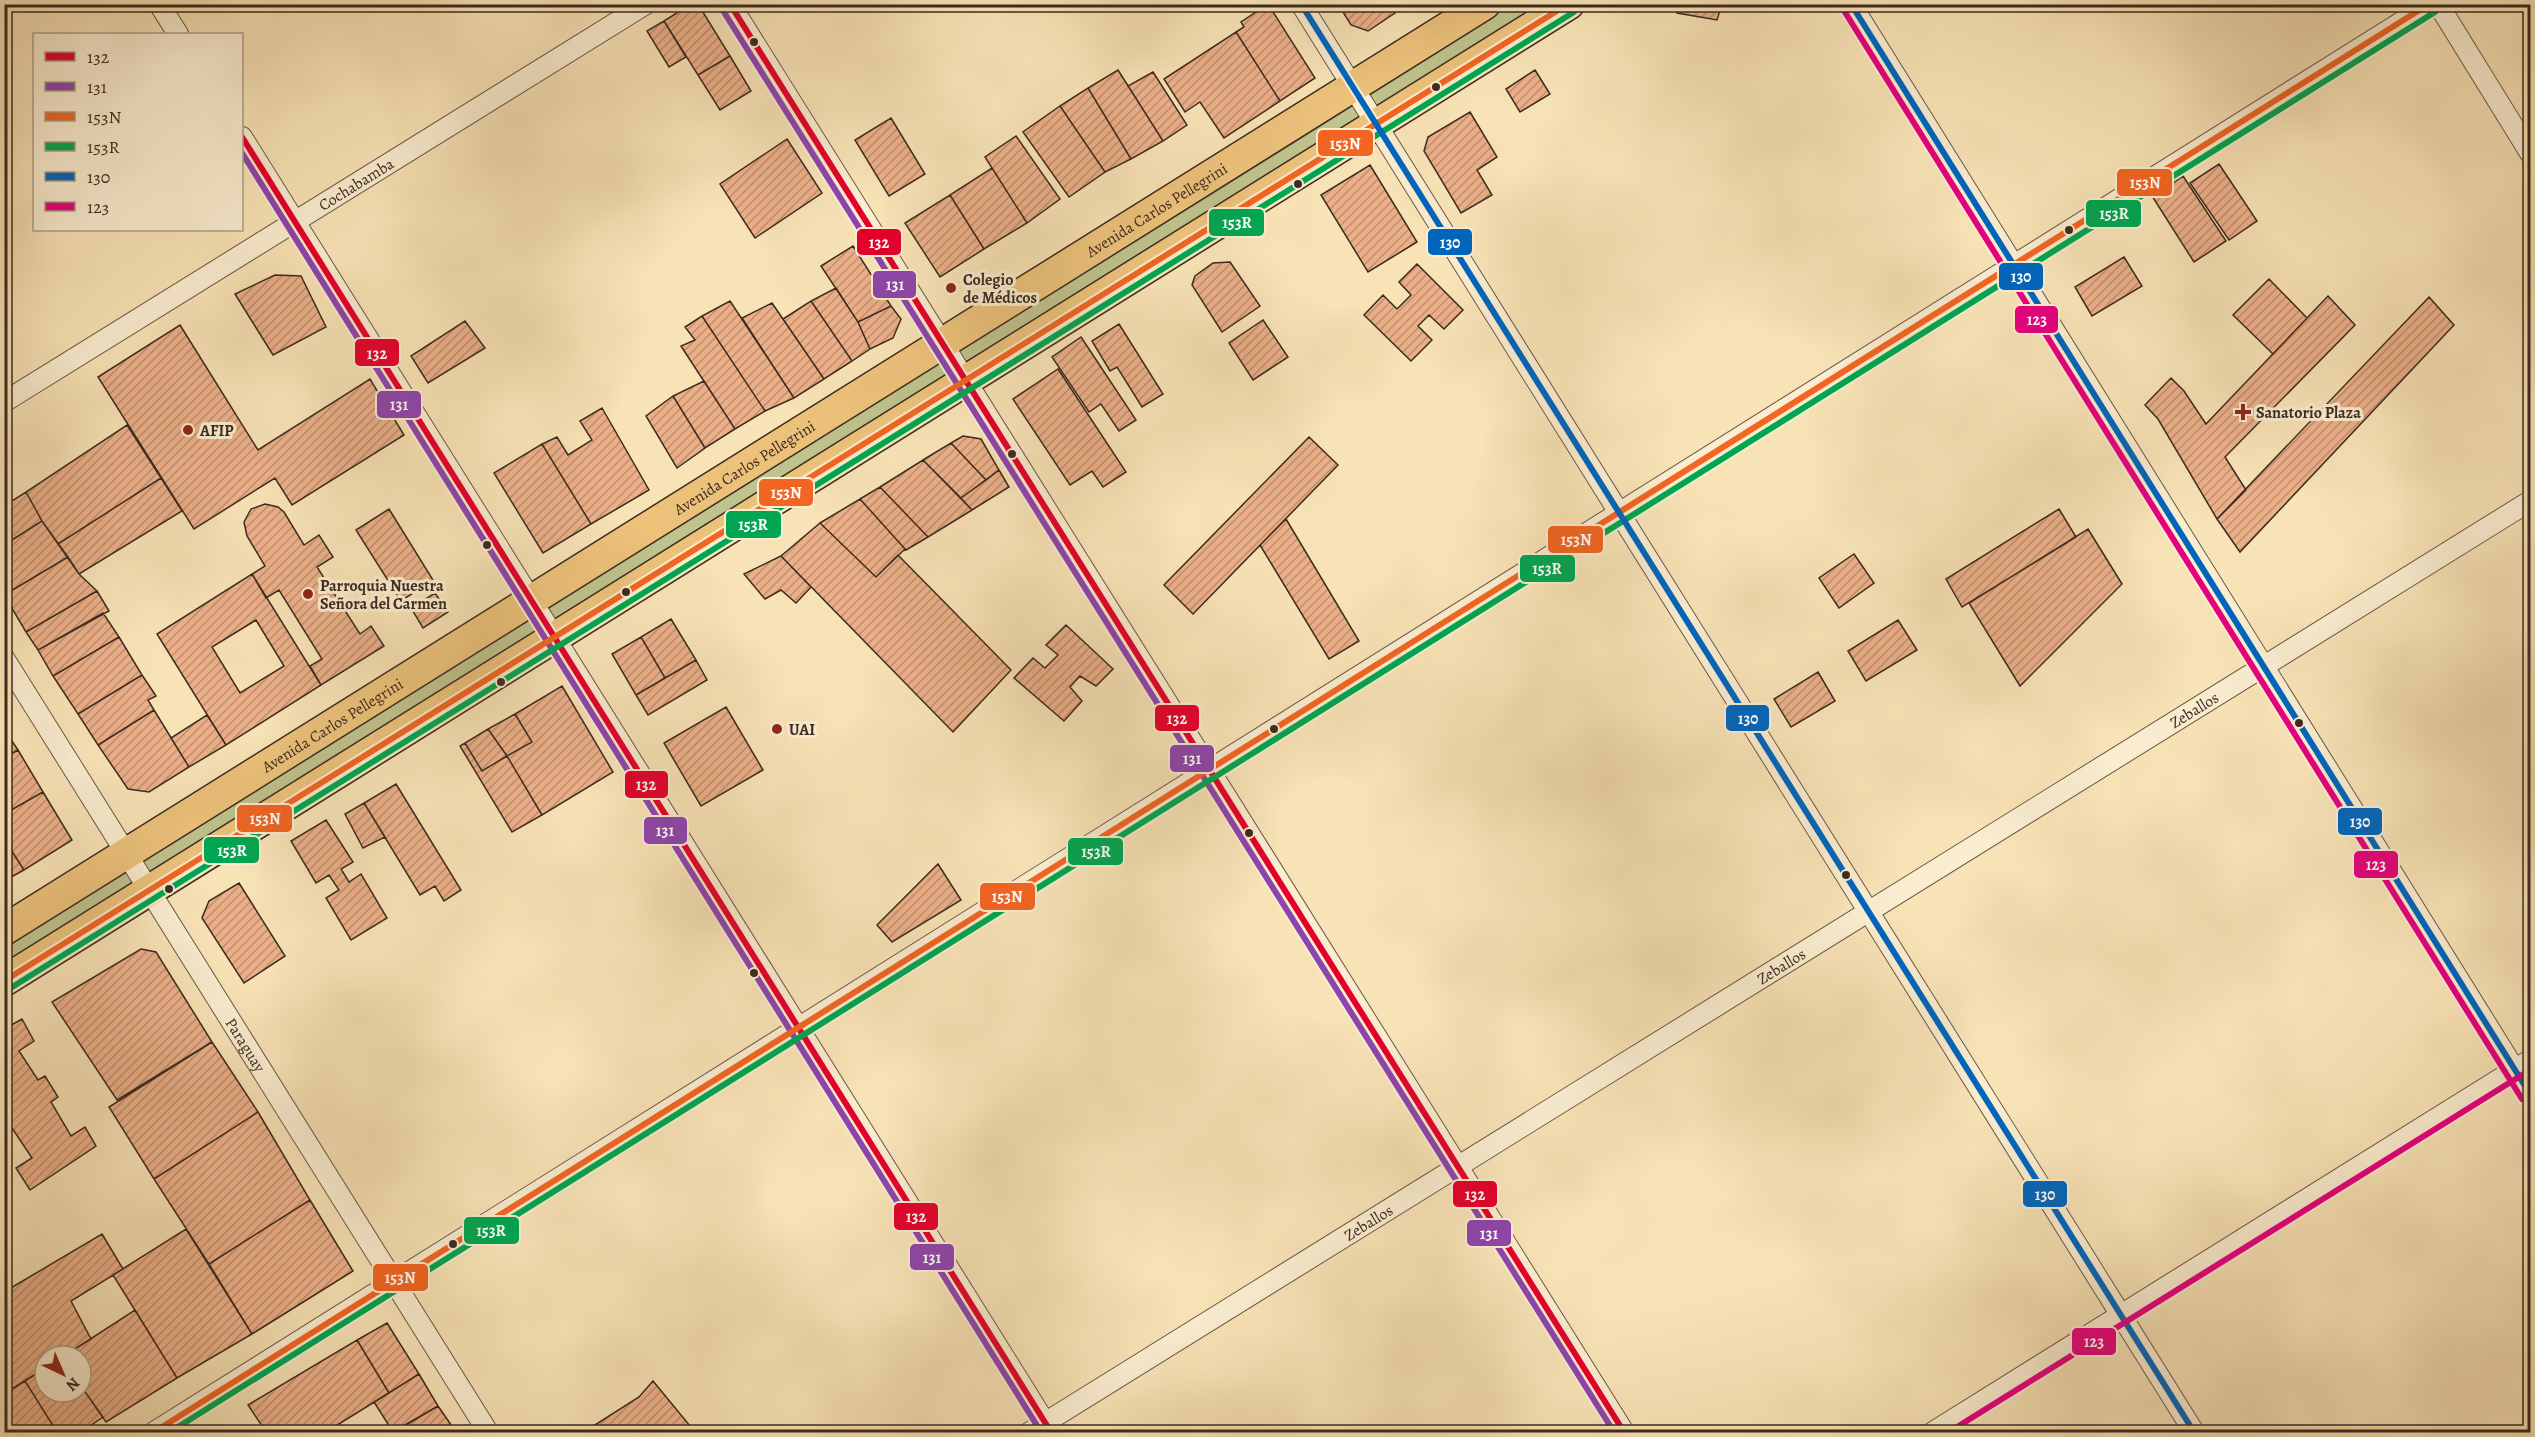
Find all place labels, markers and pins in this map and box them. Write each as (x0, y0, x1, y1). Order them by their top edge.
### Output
unlabelled marker (748, 36, 760, 48)
unlabelled marker (1430, 81, 1442, 93)
unlabelled marker (1292, 178, 1304, 190)
unlabelled marker (2063, 224, 2075, 236)
place label: Colegio de Médicos (963, 269, 1037, 309)
marker: Colegio de Médicos (944, 281, 958, 295)
place label: Sanatorio Plaza (2256, 402, 2361, 424)
marker: Sanatorio Plaza (2234, 403, 2252, 421)
place label: AFIP (199, 420, 234, 442)
marker: AFIP (181, 423, 195, 437)
unlabelled marker (1006, 448, 1018, 460)
unlabelled marker (481, 539, 493, 551)
place label: Parroquia Nuestra Señora del Carmen (320, 575, 447, 615)
unlabelled marker (620, 586, 632, 598)
marker: Parroquia Nuestra Señora del Carmen (301, 587, 315, 601)
unlabelled marker (495, 676, 507, 688)
unlabelled marker (2293, 717, 2305, 729)
place label: UAI (789, 719, 815, 741)
marker: UAI (770, 722, 784, 736)
unlabelled marker (1268, 723, 1280, 735)
unlabelled marker (1243, 827, 1255, 839)
unlabelled marker (1840, 869, 1852, 881)
unlabelled marker (163, 883, 175, 895)
unlabelled marker (748, 967, 760, 979)
unlabelled marker (447, 1238, 459, 1250)

